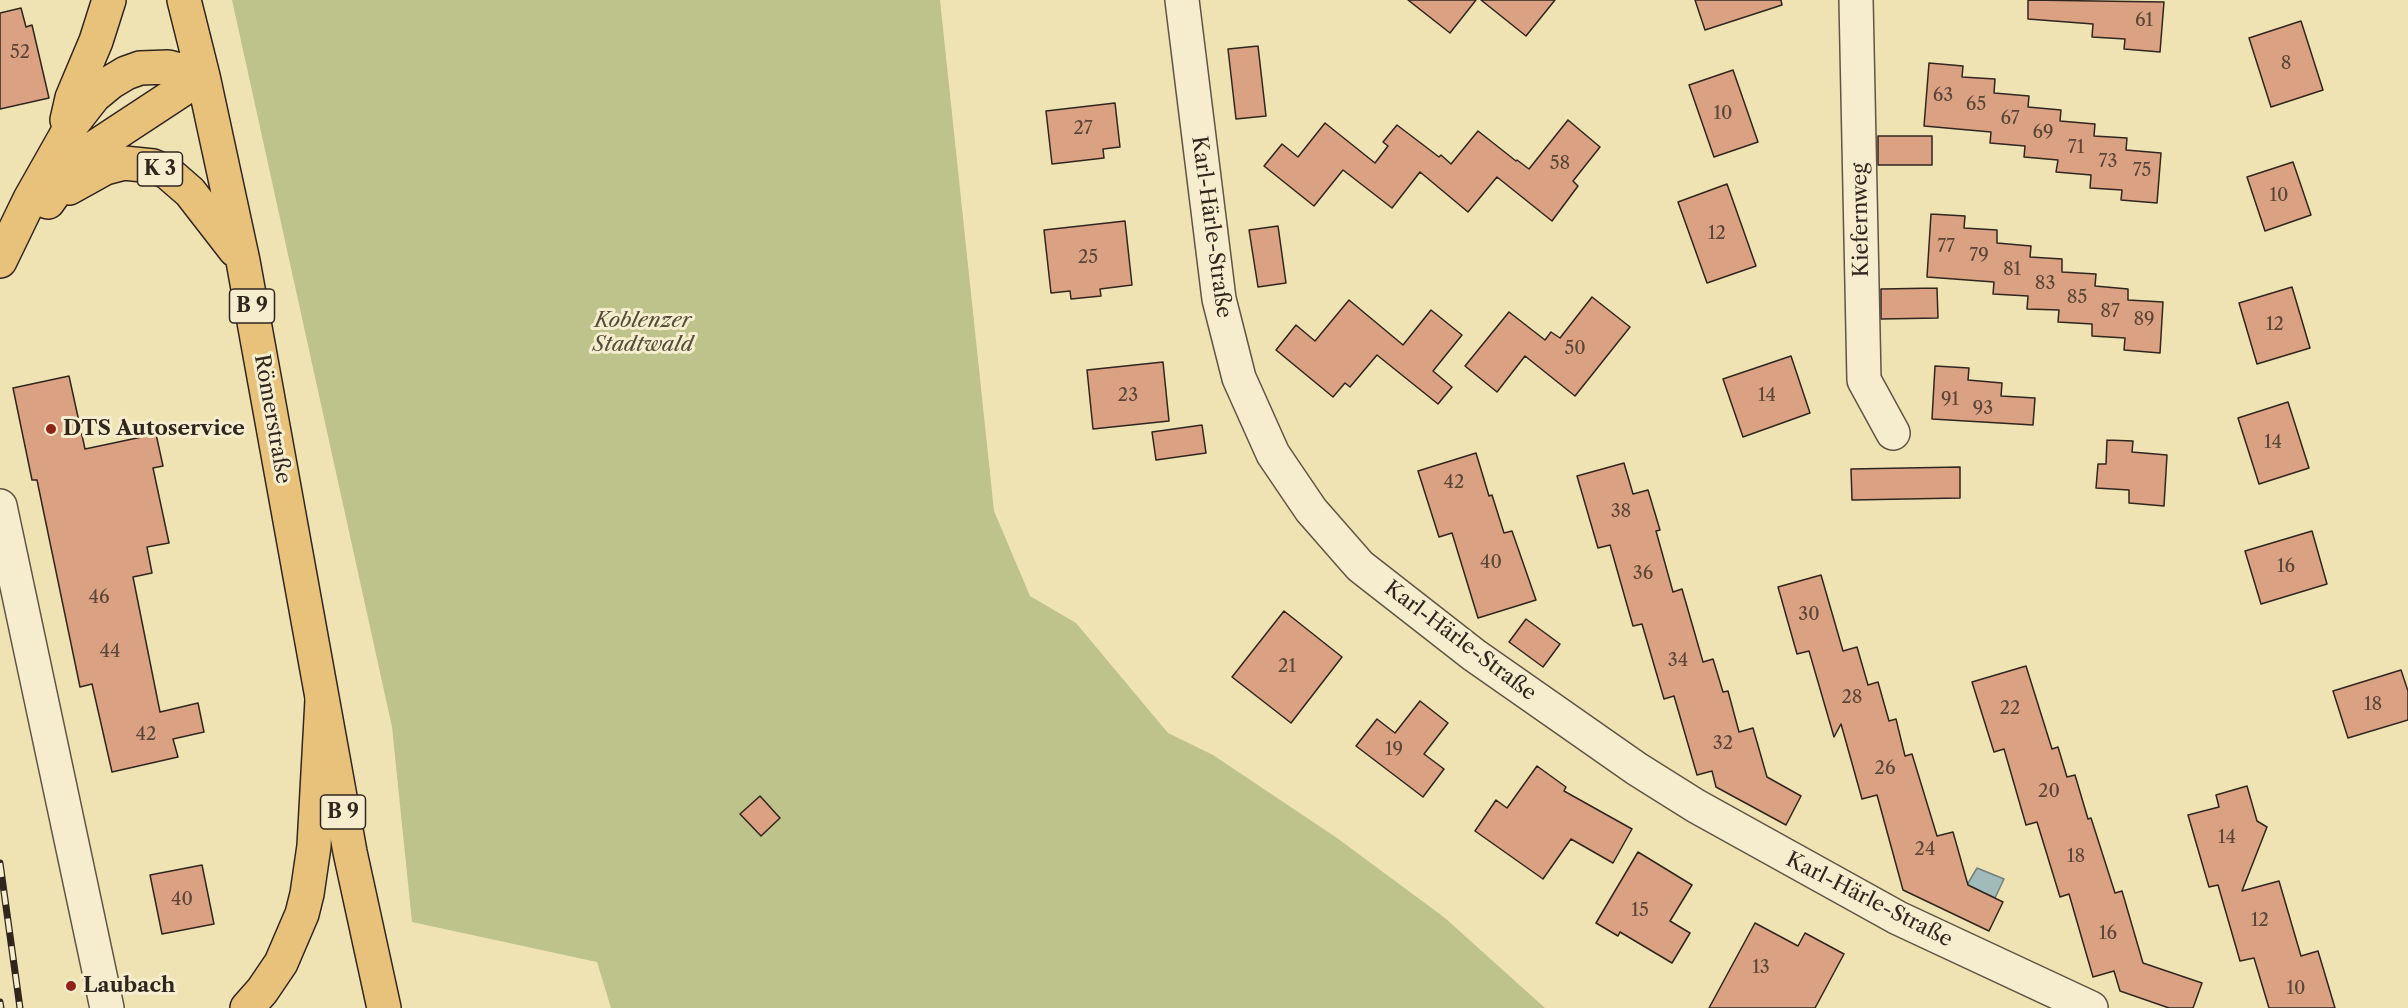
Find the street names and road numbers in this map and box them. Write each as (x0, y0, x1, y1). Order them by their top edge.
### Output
street label: Karl-Härle-Straße (1186, 134, 1236, 320)
road number: K 3 (138, 152, 182, 186)
street label: Kiefernweg (1847, 162, 1875, 278)
road number: B 9 (230, 289, 274, 323)
street label: Römerstraße (248, 352, 296, 486)
street label: Karl-Härle-Straße (1379, 576, 1541, 706)
road number: B 9 (320, 795, 366, 829)
street label: Karl-Härle-Straße (1782, 847, 1956, 953)

